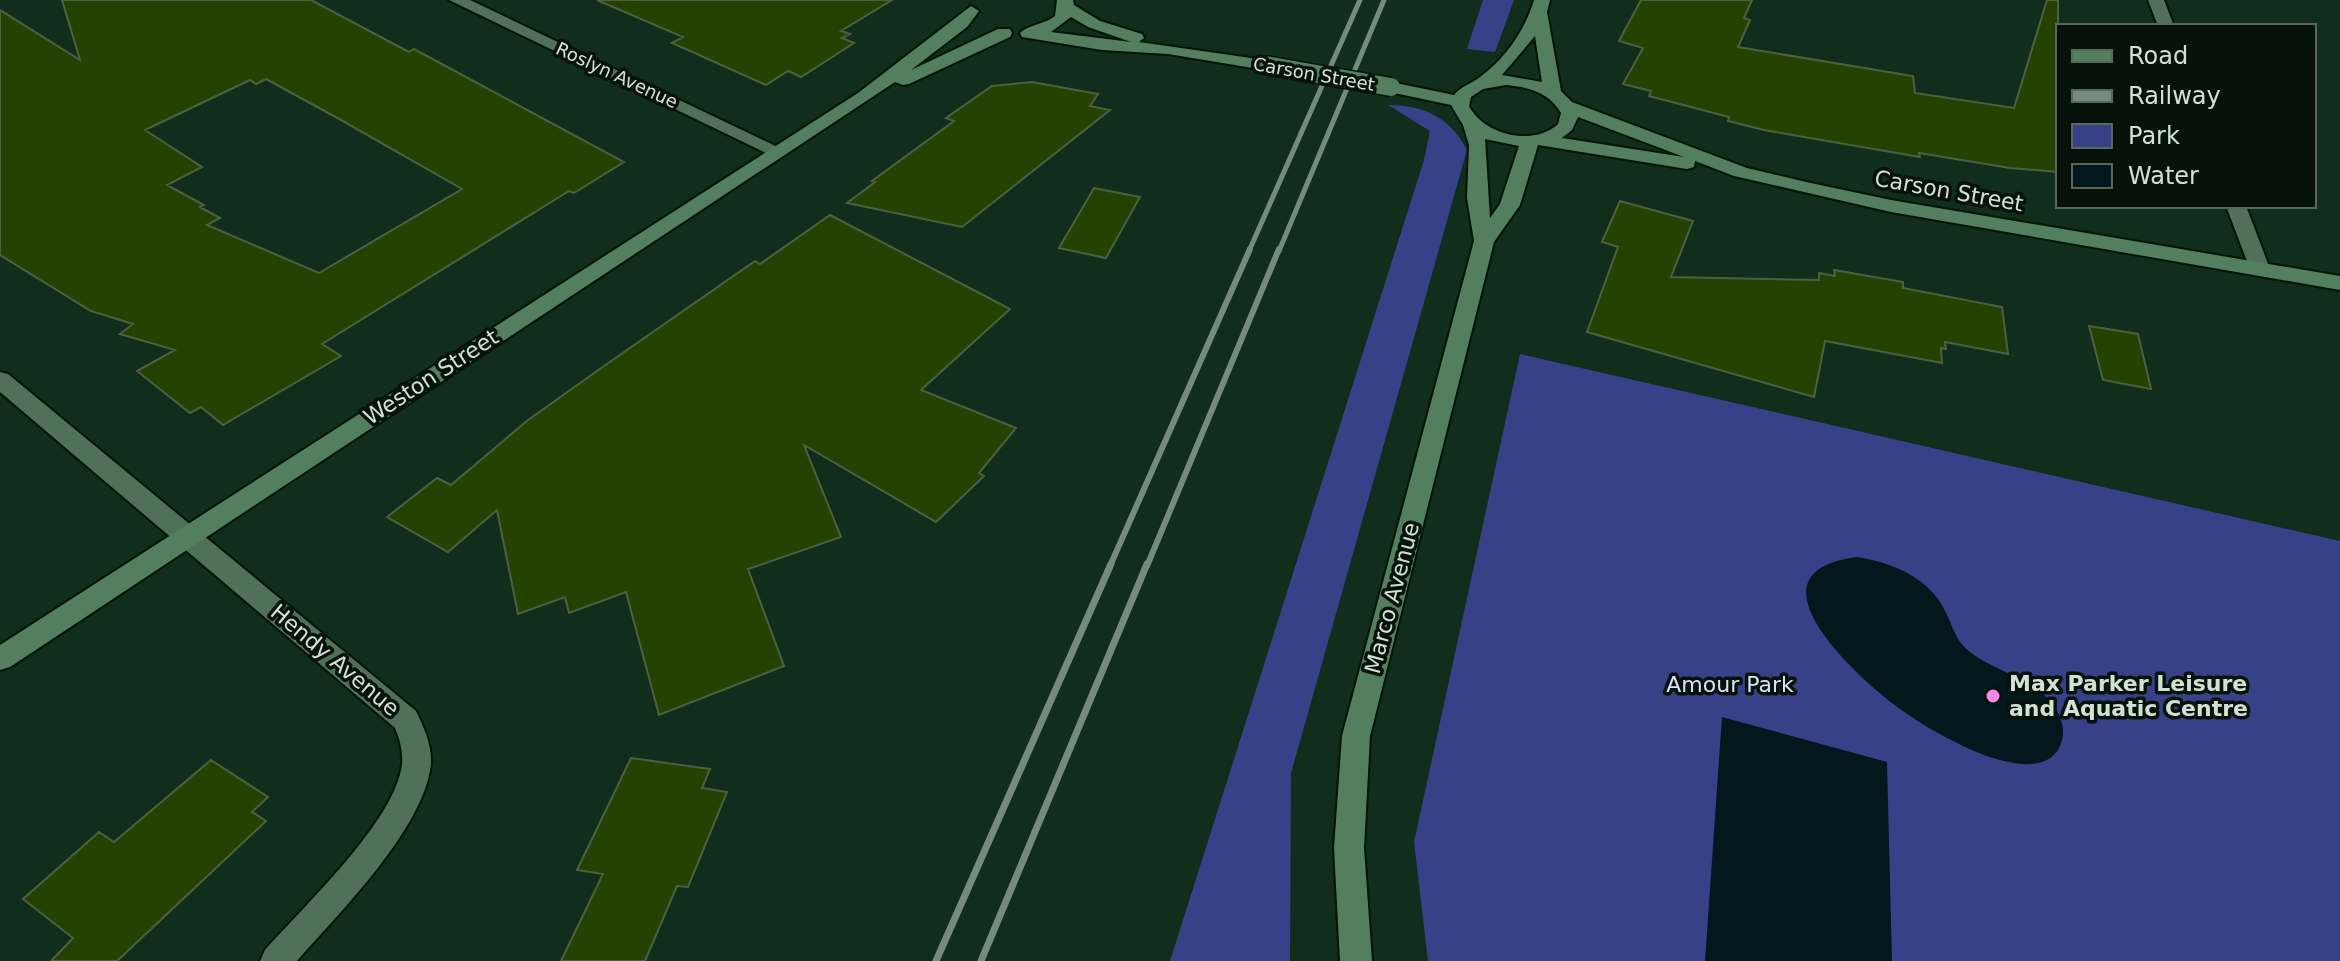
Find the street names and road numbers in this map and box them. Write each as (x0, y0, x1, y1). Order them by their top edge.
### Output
street label: Roslyn Avenue (553, 38, 681, 112)
street label: Carson Street (1252, 53, 1376, 95)
street label: Carson Street (1873, 166, 2026, 216)
street label: Weston Street (359, 324, 503, 430)
street label: Marco Avenue (1360, 520, 1424, 676)
street label: Hendy Avenue (266, 599, 404, 721)

